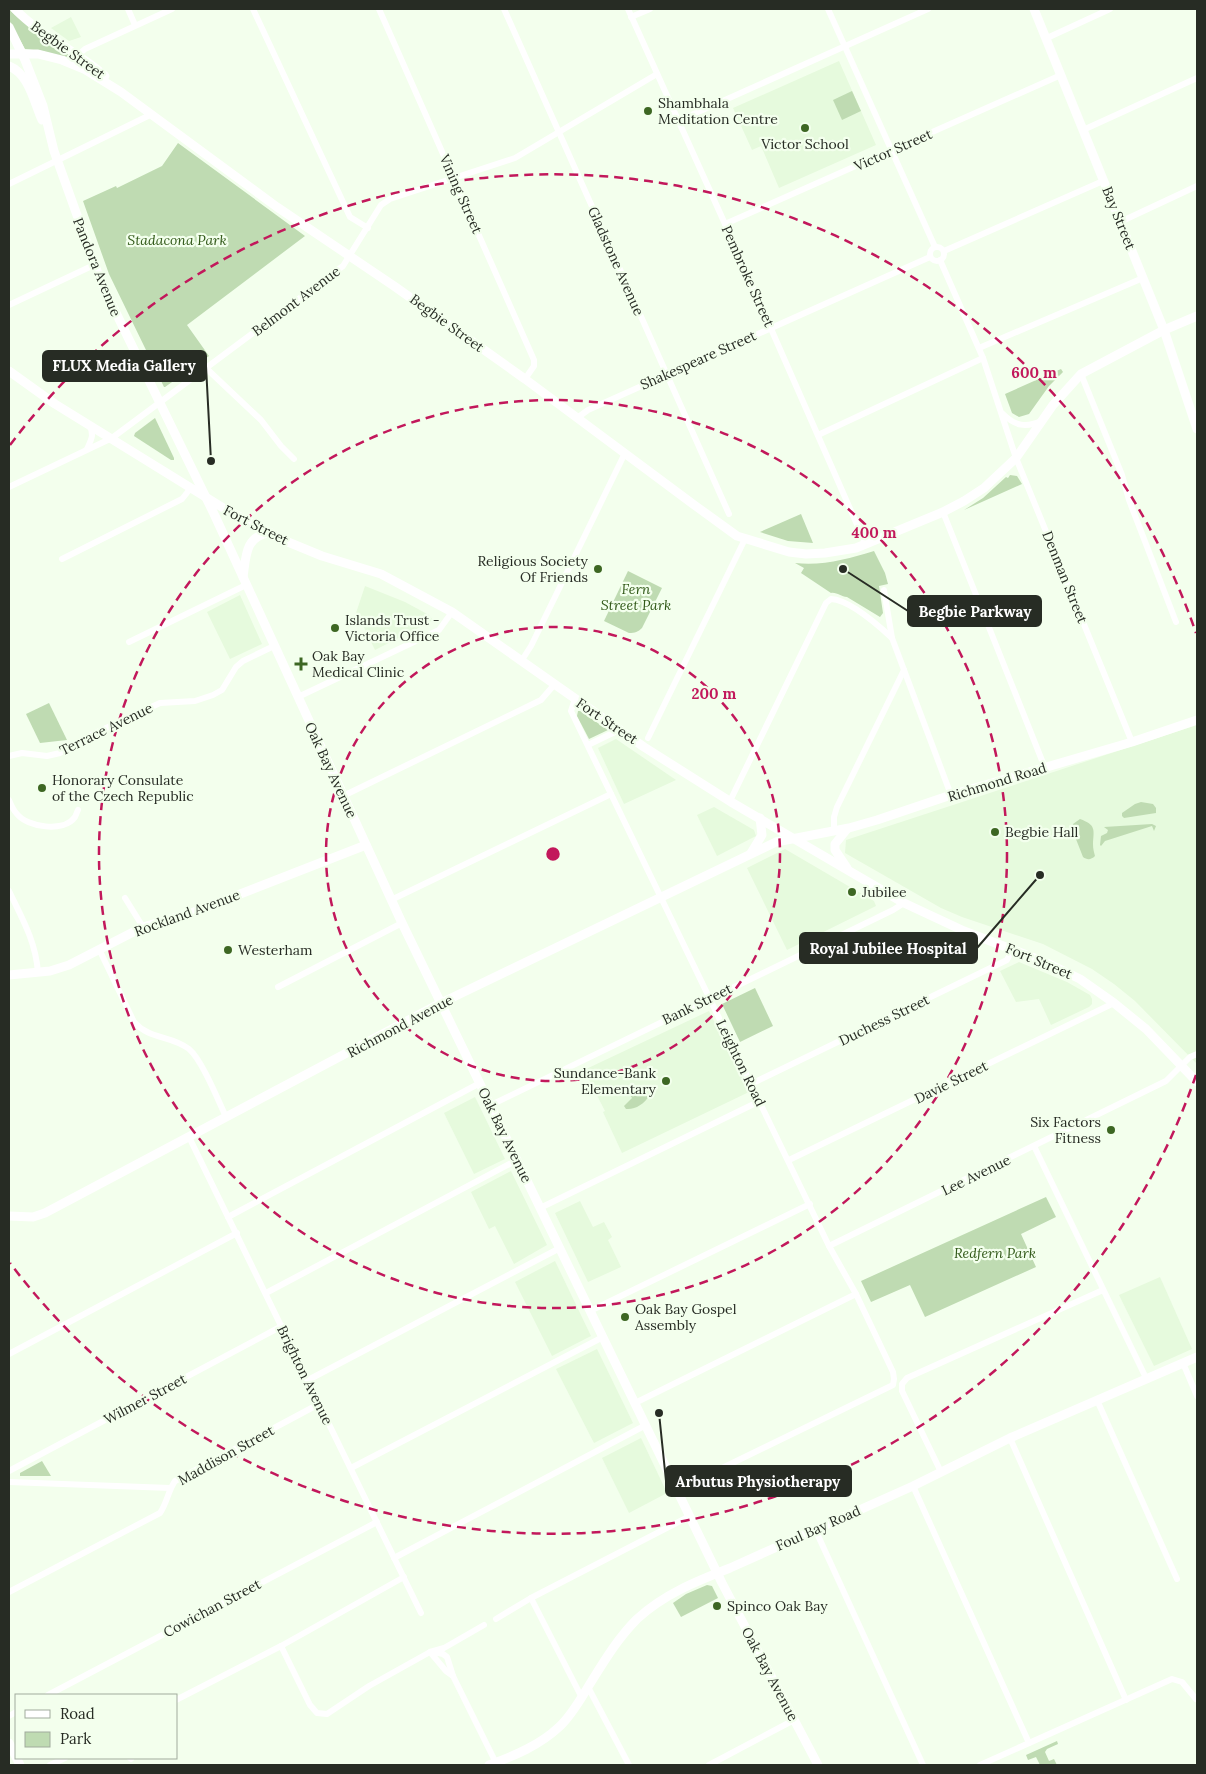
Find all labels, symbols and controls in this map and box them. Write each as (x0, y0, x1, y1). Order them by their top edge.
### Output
street label: Begbie Street (27, 17, 109, 83)
place label: Shambhala Meditation Centre (658, 94, 778, 128)
marker: Shambhala Meditation Centre (642, 105, 654, 117)
marker: Victor School (799, 122, 811, 134)
street label: Victor Street (850, 125, 935, 176)
place label: Victor School (760, 135, 849, 153)
street label: Vining Street (435, 151, 487, 237)
street label: Bay Street (1098, 184, 1140, 253)
street label: Gladstone Avenue (584, 204, 648, 319)
street label: Pandora Avenue (69, 215, 125, 319)
street label: Pembroke Street (718, 222, 779, 330)
park label: Stadacona Park (127, 231, 227, 249)
street label: Belmont Avenue (248, 262, 344, 340)
street label: Begbie Street (406, 290, 488, 356)
street label: Shakespeare Street (637, 326, 759, 394)
callout: FLUX Media Gallery (43, 351, 206, 381)
text: FLUX Media Gallery (52, 356, 196, 375)
text: 600 m (1011, 363, 1057, 382)
street label: Fort Street (220, 501, 292, 549)
text: 400 m (851, 523, 897, 542)
street label: Denman Street (1038, 528, 1092, 626)
place label: Religious Society Of Friends (477, 552, 589, 586)
marker: Religious Society Of Friends (592, 563, 604, 575)
park label: Fern Street Park (601, 580, 671, 614)
callout: Begbie Parkway (908, 596, 1041, 626)
text: Begbie Parkway (918, 602, 1032, 621)
place label: Islands Trust - Victoria Office (344, 611, 440, 645)
marker: Islands Trust - Victoria Office (329, 622, 341, 634)
place label: Oak Bay Medical Clinic (312, 647, 404, 681)
marker: Oak Bay Medical Clinic (294, 657, 308, 671)
text: 200 m (692, 684, 737, 703)
street label: Fort Street (573, 694, 642, 749)
street label: Terrace Avenue (57, 699, 156, 759)
street label: Oak Bay Avenue (301, 719, 361, 821)
street label: Richmond Road (945, 758, 1049, 806)
place label: Honorary Consulate of the Czech Republic (52, 771, 194, 805)
marker: Honorary Consulate of the Czech Republic (36, 782, 48, 794)
place label: Begbie Hall (1005, 823, 1079, 841)
marker: Begbie Hall (989, 826, 1001, 838)
centre of rings (544, 845, 562, 863)
place label: Jubilee (861, 883, 907, 901)
street label: Rockland Avenue (132, 885, 243, 940)
marker: Jubilee (846, 886, 858, 898)
callout: Royal Jubilee Hospital (800, 933, 977, 963)
text: Royal Jubilee Hospital (809, 939, 967, 958)
street label: Fort Street (1003, 939, 1076, 983)
place label: Westerham (238, 941, 313, 959)
marker: Westerham (222, 944, 234, 956)
street label: Bank Street (659, 979, 735, 1029)
street label: Richmond Avenue (344, 990, 456, 1061)
street label: Duchess Street (836, 990, 933, 1050)
street label: Leighton Road (712, 1017, 770, 1109)
street label: Davie Street (911, 1056, 991, 1107)
place label: Sundance-Bank Elementary (554, 1064, 657, 1098)
marker: Sundance-Bank Elementary (660, 1075, 672, 1087)
street label: Oak Bay Avenue (474, 1084, 536, 1186)
place label: Six Factors Fitness (1030, 1113, 1101, 1147)
marker: Six Factors Fitness (1105, 1124, 1117, 1136)
street label: Lee Avenue (939, 1150, 1014, 1199)
park label: Redfern Park (954, 1244, 1036, 1262)
place label: Oak Bay Gospel Assembly (634, 1300, 737, 1334)
marker: Oak Bay Gospel Assembly (619, 1311, 631, 1323)
street label: Brighton Avenue (273, 1322, 337, 1428)
street label: Wilmer Street (101, 1369, 190, 1428)
street label: Maddison Street (175, 1421, 278, 1489)
callout: Arbutus Physiotherapy (666, 1466, 851, 1496)
text: Arbutus Physiotherapy (676, 1472, 841, 1491)
street label: Foul Bay Road (773, 1501, 863, 1555)
street label: Cowichan Street (160, 1574, 264, 1641)
place label: Spinco Oak Bay (727, 1597, 828, 1615)
marker: Spinco Oak Bay (711, 1600, 723, 1612)
street label: Oak Bay Avenue (738, 1624, 803, 1724)
legend (15, 1694, 178, 1759)
text: Road (60, 1704, 95, 1723)
text: Park (60, 1729, 91, 1748)

